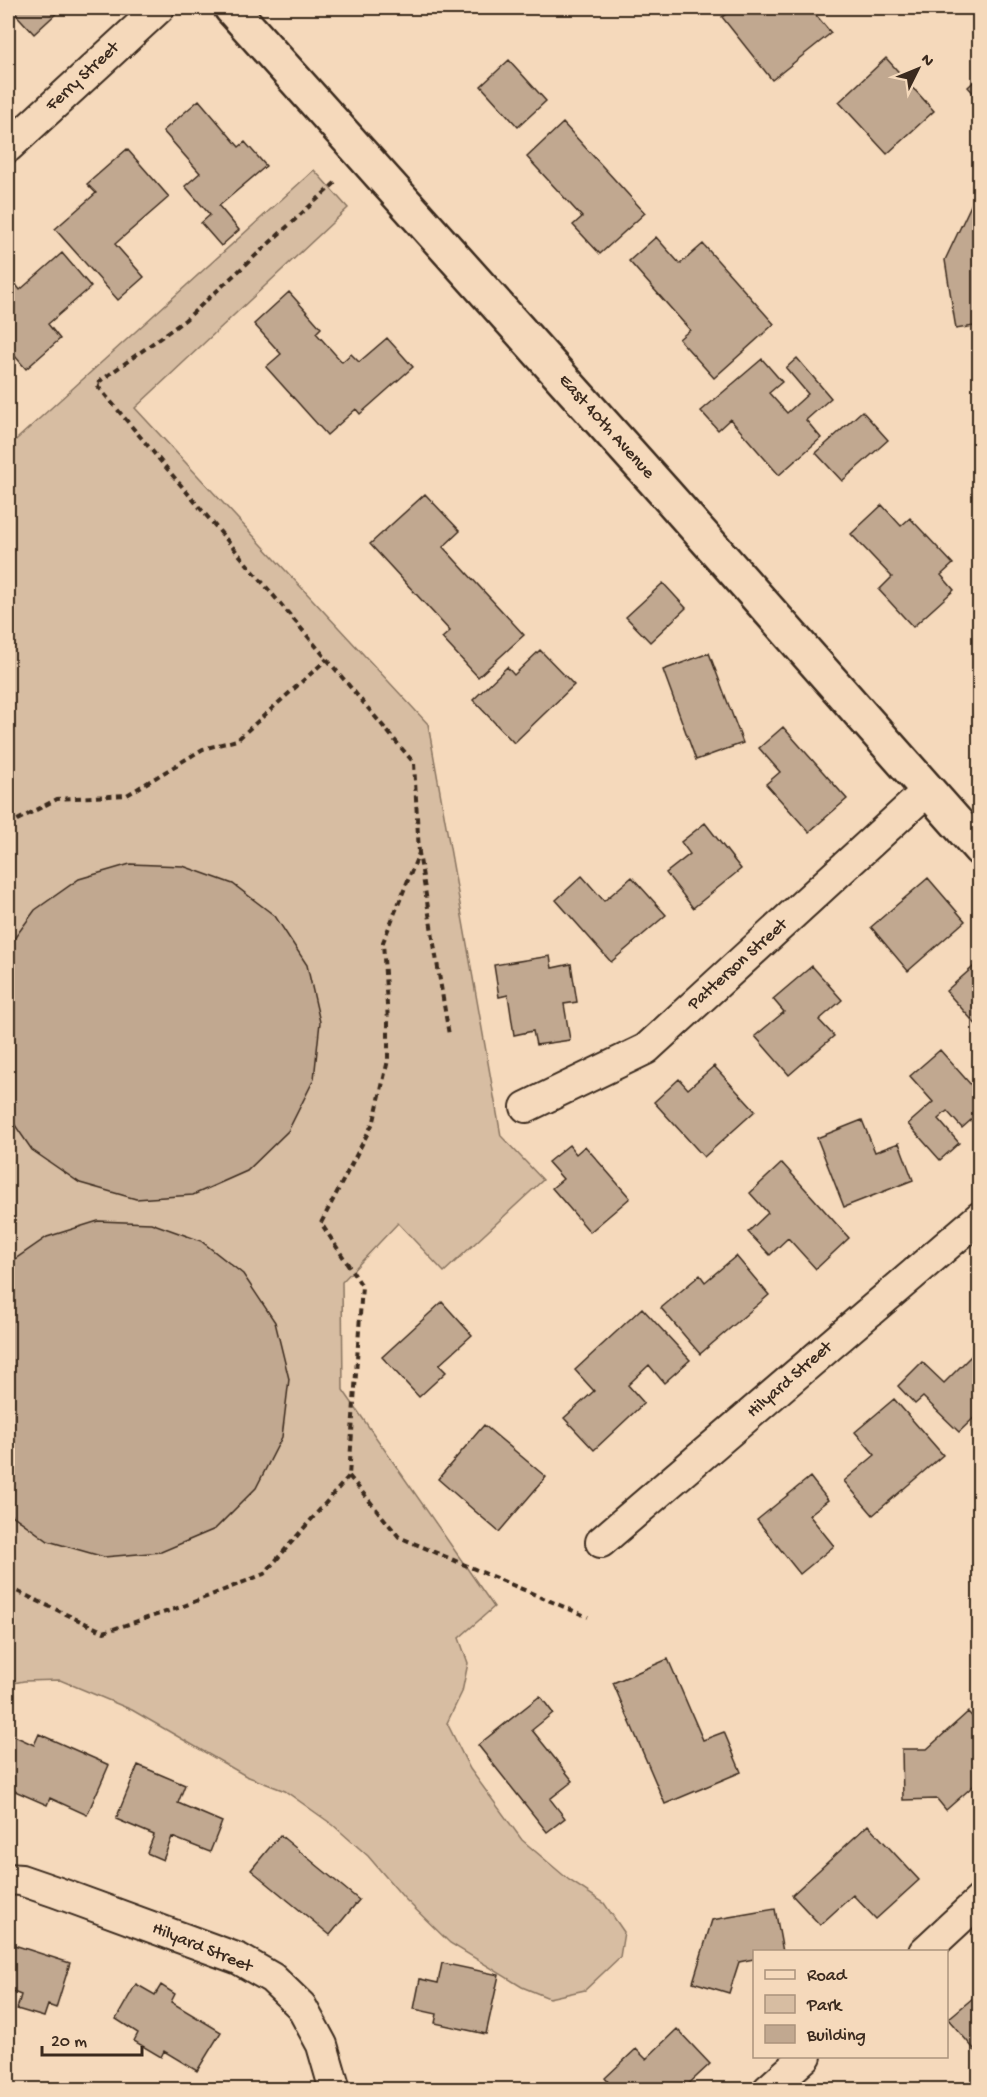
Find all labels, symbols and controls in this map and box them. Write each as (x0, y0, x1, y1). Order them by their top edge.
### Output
street label: Ferry Street (41, 37, 125, 117)
north arrow (888, 39, 948, 99)
text: N (916, 51, 937, 72)
street label: East 40th Avenue (554, 370, 659, 484)
street label: Patterson Street (683, 914, 793, 1016)
street label: Hilyard Street (743, 1336, 838, 1423)
street label: Hilyard Street (149, 1918, 257, 1978)
legend (753, 1950, 948, 2058)
text: Road (807, 1966, 848, 1987)
text: Park (806, 1996, 843, 2017)
scale bar (42, 2019, 142, 2057)
text: Building (806, 2026, 866, 2047)
text: 20 m (51, 2032, 87, 2053)

